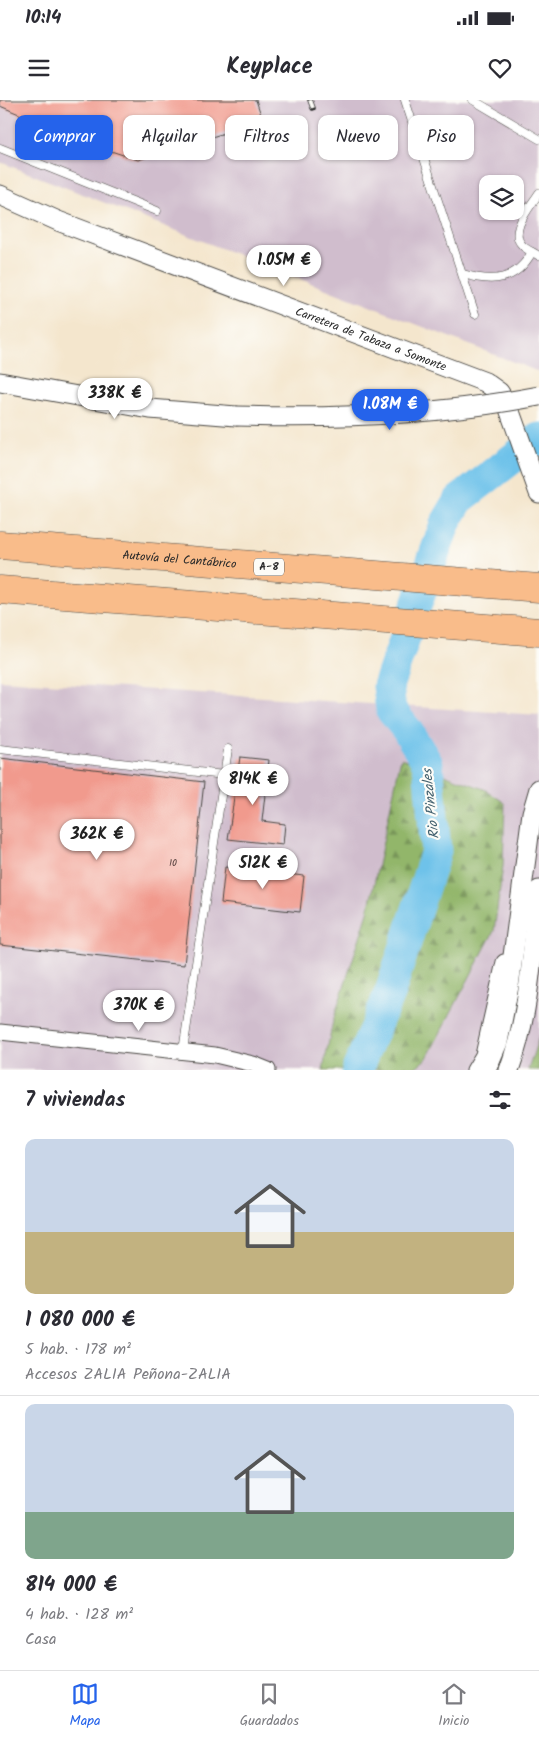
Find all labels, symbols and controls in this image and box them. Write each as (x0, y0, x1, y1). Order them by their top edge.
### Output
text: 10:14 (25, 3, 61, 33)
text: Keyplace (227, 50, 312, 85)
icon: menu (25, 54, 53, 82)
icon: heart (486, 54, 514, 82)
chip: Comprar (15, 115, 113, 160)
chip: Alquilar (123, 115, 215, 160)
chip: Filtros (225, 115, 308, 160)
chip: Nuevo (318, 115, 398, 160)
chip: Piso (408, 115, 474, 160)
map controls (479, 175, 524, 220)
button: layers (479, 175, 524, 220)
pin: 1.05M € (238, 244, 330, 287)
text: 1.05M € (257, 248, 311, 273)
street label: Carretera de Tabaza a Somonte (293, 302, 450, 376)
pin: 338K € (74, 378, 156, 420)
text: 338K € (89, 381, 141, 406)
pin: 1.08M € (344, 388, 436, 431)
text: 1.08M € (363, 392, 417, 417)
street label: Autovía del Cantábrico (122, 545, 237, 573)
road number: A-8 (254, 558, 284, 576)
pin: 814K € (212, 764, 294, 806)
water label: Rio Pinzales (416, 766, 446, 840)
text: 814K € (229, 767, 277, 792)
pin: 362K € (56, 818, 138, 861)
text: 362K € (71, 822, 123, 847)
pin: 512K € (222, 848, 304, 890)
text: 512K € (239, 851, 287, 876)
house number: 10 (169, 855, 177, 871)
pin: 370K € (98, 990, 180, 1032)
text: 370K € (114, 993, 164, 1018)
text: 7 viviendas (25, 1084, 125, 1117)
icon: filters (486, 1086, 514, 1114)
icon: home (225, 1171, 315, 1261)
text: 1 080 000 € (25, 1304, 135, 1337)
text: 5 hab. · 178 m² (25, 1337, 131, 1362)
text: Accesos ZALIA Peñona-ZALIA (25, 1362, 231, 1387)
icon: home (225, 1437, 315, 1527)
text: 814 000 € (25, 1569, 117, 1602)
text: 4 hab. · 128 m² (25, 1602, 133, 1627)
text: Casa (25, 1627, 56, 1652)
tab: Mapa (70, 1680, 100, 1732)
tab: Guardados (240, 1680, 299, 1732)
tab: Inicio (438, 1680, 469, 1732)

